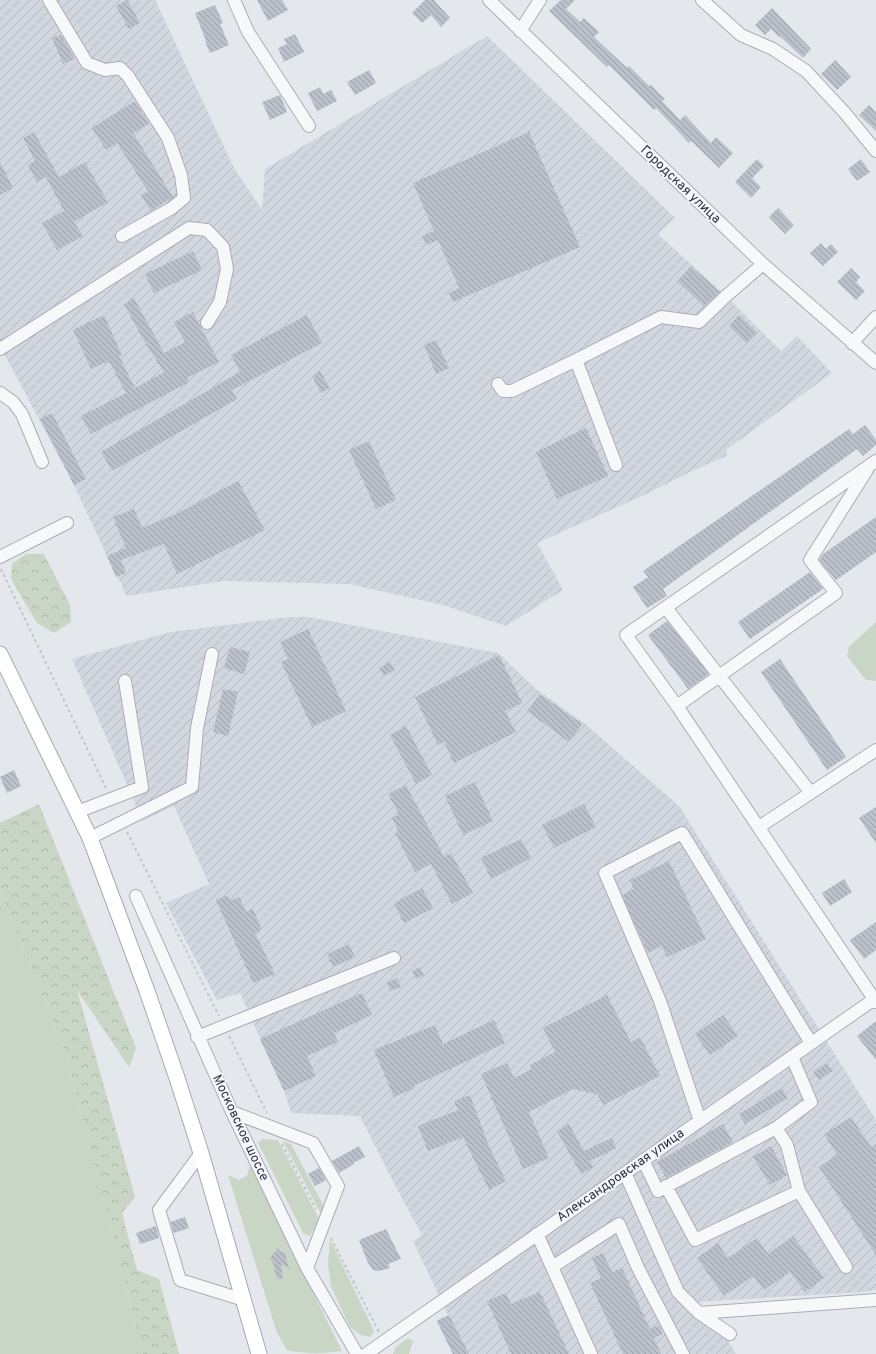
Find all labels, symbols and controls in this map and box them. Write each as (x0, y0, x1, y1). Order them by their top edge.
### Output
street label: Городская улица (636, 143, 724, 227)
street label: Московское шоссе (208, 1072, 272, 1184)
street label: Александровская улица (554, 1126, 688, 1226)

